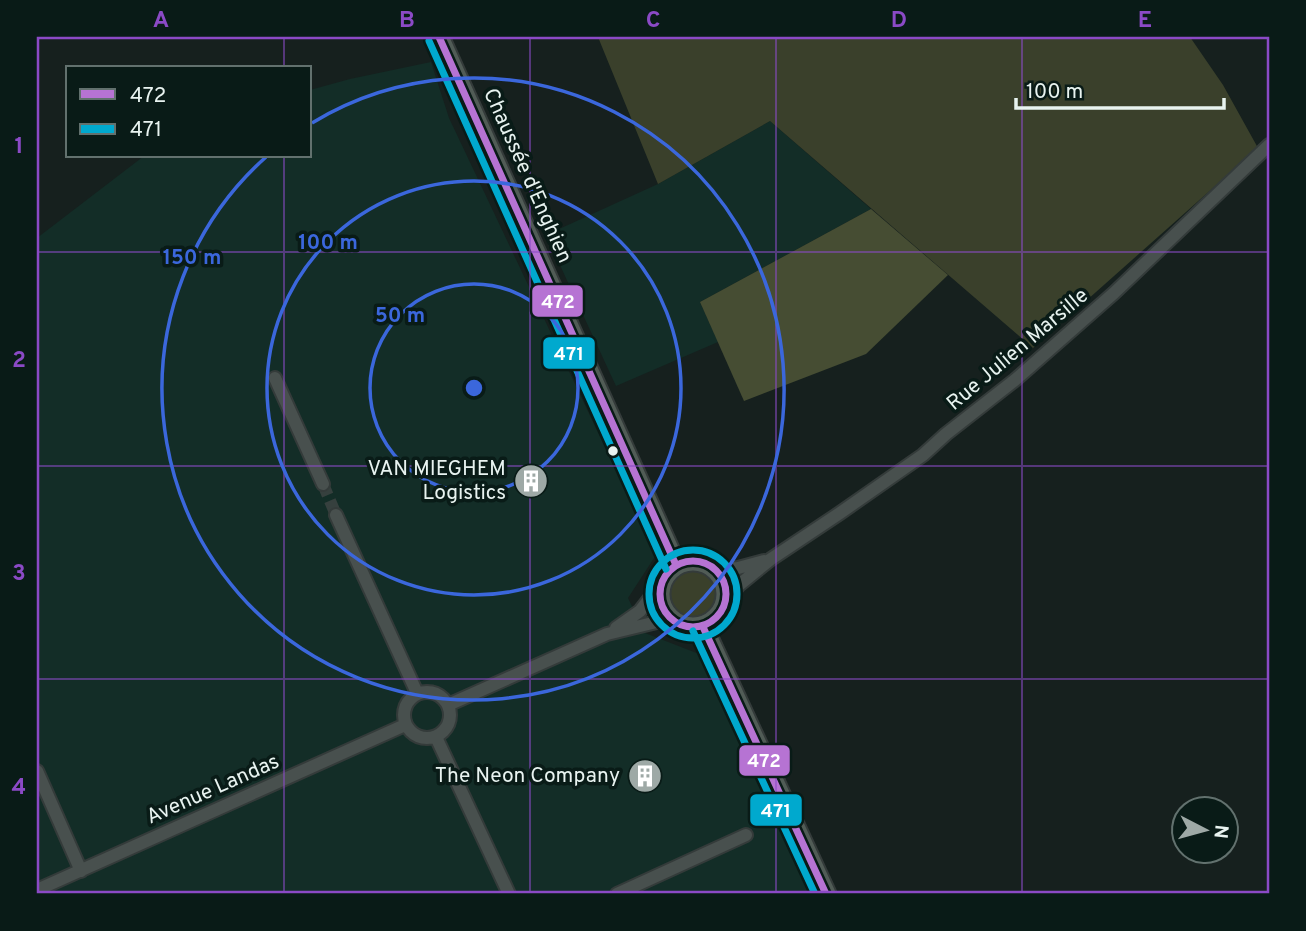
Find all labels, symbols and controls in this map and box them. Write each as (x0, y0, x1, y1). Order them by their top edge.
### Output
text: A (153, 7, 169, 36)
text: B (399, 7, 415, 36)
text: C (646, 7, 660, 36)
text: D (891, 7, 907, 36)
text: E (1138, 7, 1152, 36)
legend (66, 66, 312, 158)
scale bar (1016, 66, 1224, 110)
text: 100 m (1026, 79, 1083, 106)
text: 472 (130, 83, 166, 110)
street label: Chaussée d'Enghien (476, 84, 578, 268)
text: 471 (130, 117, 162, 144)
text: 1 (14, 133, 24, 162)
text: 100 m (298, 230, 358, 257)
text: 150 m (163, 245, 221, 272)
street label: Rue Julien Marsille (942, 283, 1094, 417)
line badge: 472 (531, 284, 584, 318)
text: 472 (541, 291, 575, 315)
text: 50 m (375, 303, 425, 330)
line badge: 471 (542, 336, 596, 370)
text: 471 (554, 343, 584, 367)
text: 2 (12, 347, 26, 376)
centre of rings (462, 376, 486, 400)
unlabelled marker (606, 444, 620, 458)
place label: VAN MIEGHEM Logistics (368, 456, 506, 507)
building icon: VAN MIEGHEM Logistics (512, 462, 550, 500)
text: 3 (12, 560, 26, 589)
line badge: 472 (738, 744, 791, 777)
street label: Avenue Landas (142, 749, 284, 831)
text: 472 (747, 750, 781, 774)
building icon: The Neon Company (626, 757, 664, 795)
place label: The Neon Company (435, 763, 620, 790)
text: 4 (12, 774, 26, 803)
line badge: 471 (749, 793, 803, 827)
north arrow (1170, 794, 1240, 864)
text: 471 (761, 800, 791, 824)
text: N (1207, 824, 1233, 840)

